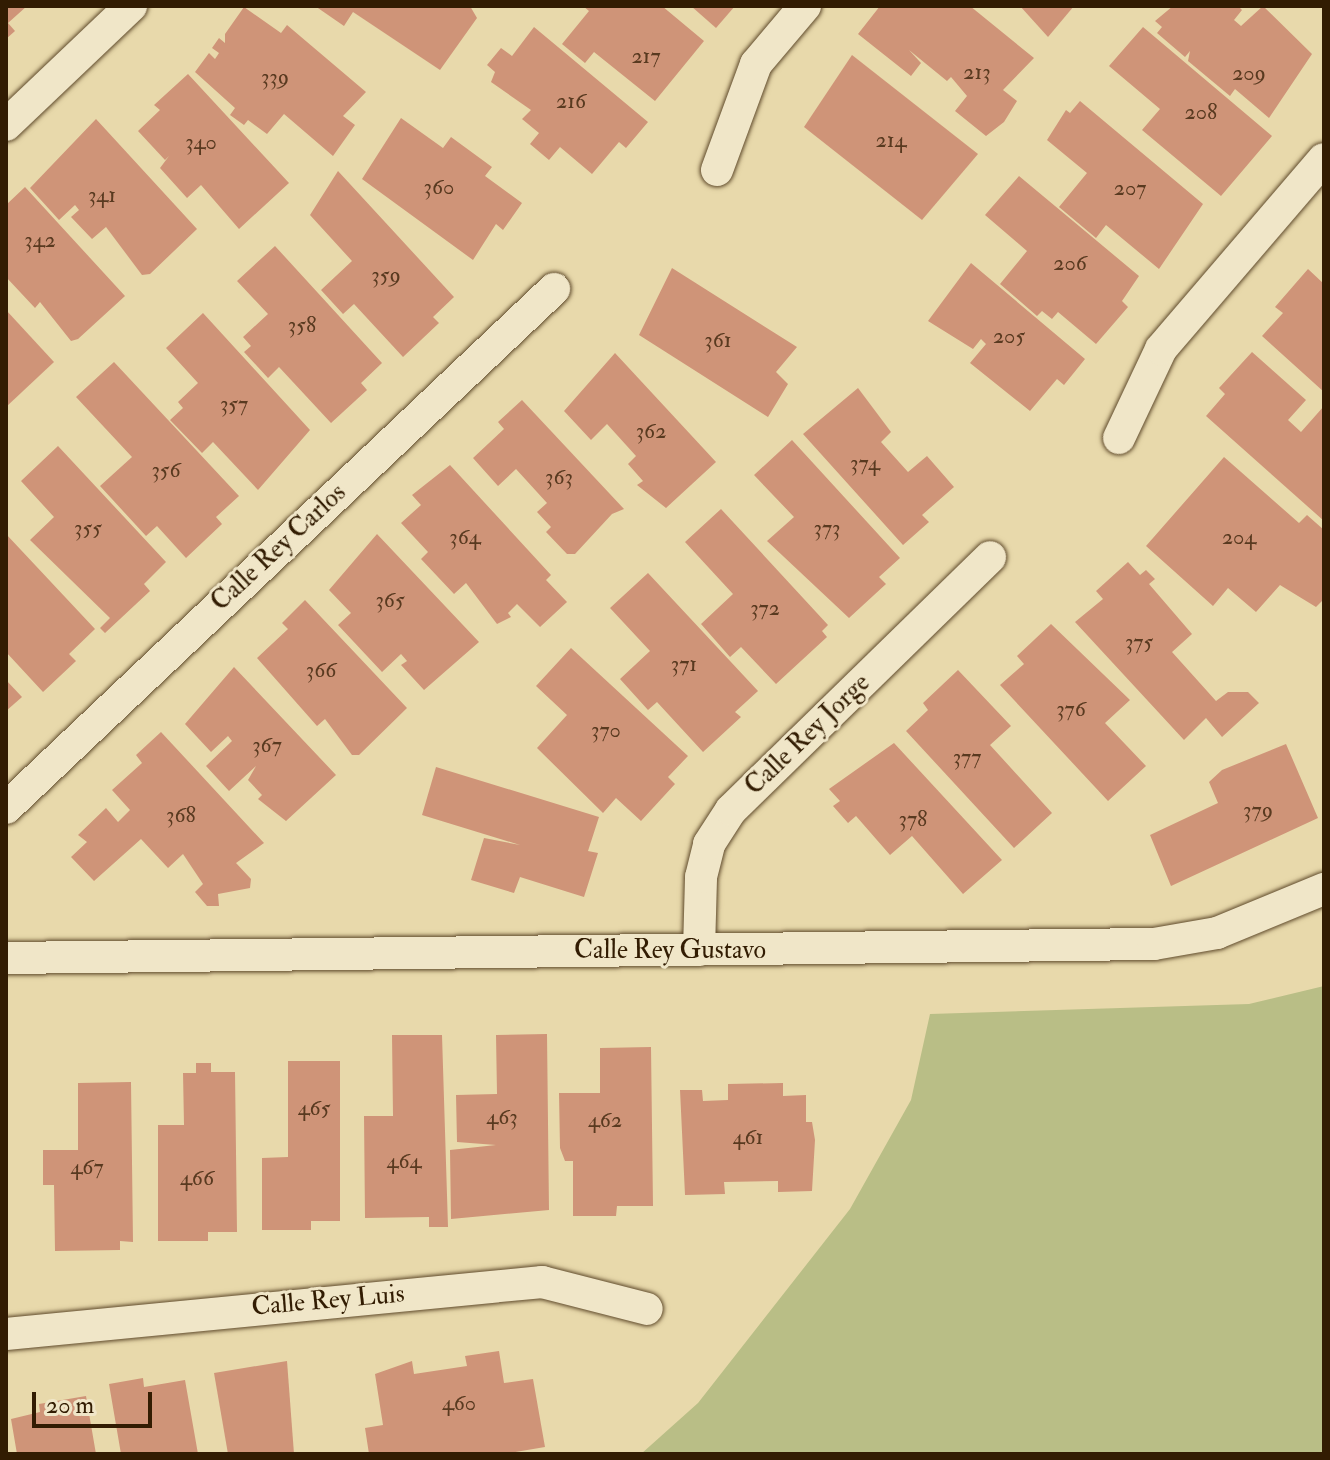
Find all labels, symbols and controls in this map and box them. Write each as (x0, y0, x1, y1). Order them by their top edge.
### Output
house number: 217 (631, 44, 661, 70)
house number: 213 (963, 60, 991, 86)
house number: 209 (1232, 61, 1266, 87)
house number: 339 (261, 65, 289, 91)
house number: 216 (556, 89, 586, 115)
house number: 208 (1185, 100, 1217, 126)
house number: 214 (876, 128, 906, 154)
house number: 340 (185, 130, 217, 156)
house number: 360 (424, 175, 454, 201)
house number: 207 (1114, 176, 1146, 202)
house number: 341 (88, 183, 116, 209)
house number: 342 (24, 228, 56, 254)
house number: 206 (1053, 251, 1087, 277)
house number: 359 (371, 263, 401, 289)
house number: 358 (288, 313, 316, 339)
house number: 205 (993, 324, 1025, 350)
house number: 361 (704, 328, 732, 354)
house number: 357 (220, 392, 248, 418)
house number: 362 (636, 419, 666, 445)
house number: 374 (850, 451, 880, 477)
house number: 356 (151, 458, 181, 484)
house number: 363 (545, 465, 573, 491)
street label: Calle Rey Carlos (205, 478, 353, 618)
house number: 355 (74, 516, 102, 542)
house number: 373 (814, 516, 840, 542)
house number: 364 (449, 525, 481, 551)
house number: 204 (1222, 525, 1256, 551)
house number: 365 (375, 588, 405, 614)
house number: 372 (750, 596, 780, 622)
house number: 375 (1125, 630, 1153, 656)
house number: 371 (671, 652, 697, 678)
house number: 366 (306, 658, 336, 684)
street label: Calle Rey Jorge (739, 668, 877, 802)
house number: 376 (1056, 697, 1086, 723)
house number: 370 (591, 718, 621, 744)
house number: 367 (252, 733, 282, 759)
house number: 377 (953, 745, 981, 771)
house number: 379 (1243, 798, 1273, 824)
house number: 368 (166, 803, 196, 829)
house number: 378 (899, 807, 927, 833)
street label: Calle Rey Gustavo (574, 935, 766, 967)
house number: 465 (298, 1096, 330, 1122)
house number: 463 (486, 1105, 518, 1131)
house number: 462 (588, 1108, 622, 1134)
house number: 461 (733, 1125, 763, 1151)
house number: 464 (387, 1149, 421, 1175)
house number: 467 (70, 1155, 104, 1181)
house number: 466 (180, 1166, 214, 1192)
street label: Calle Rey Luis (250, 1279, 406, 1323)
scale bar (36, 1376, 156, 1426)
text: 20 m (46, 1390, 94, 1421)
house number: 460 (442, 1391, 476, 1417)

